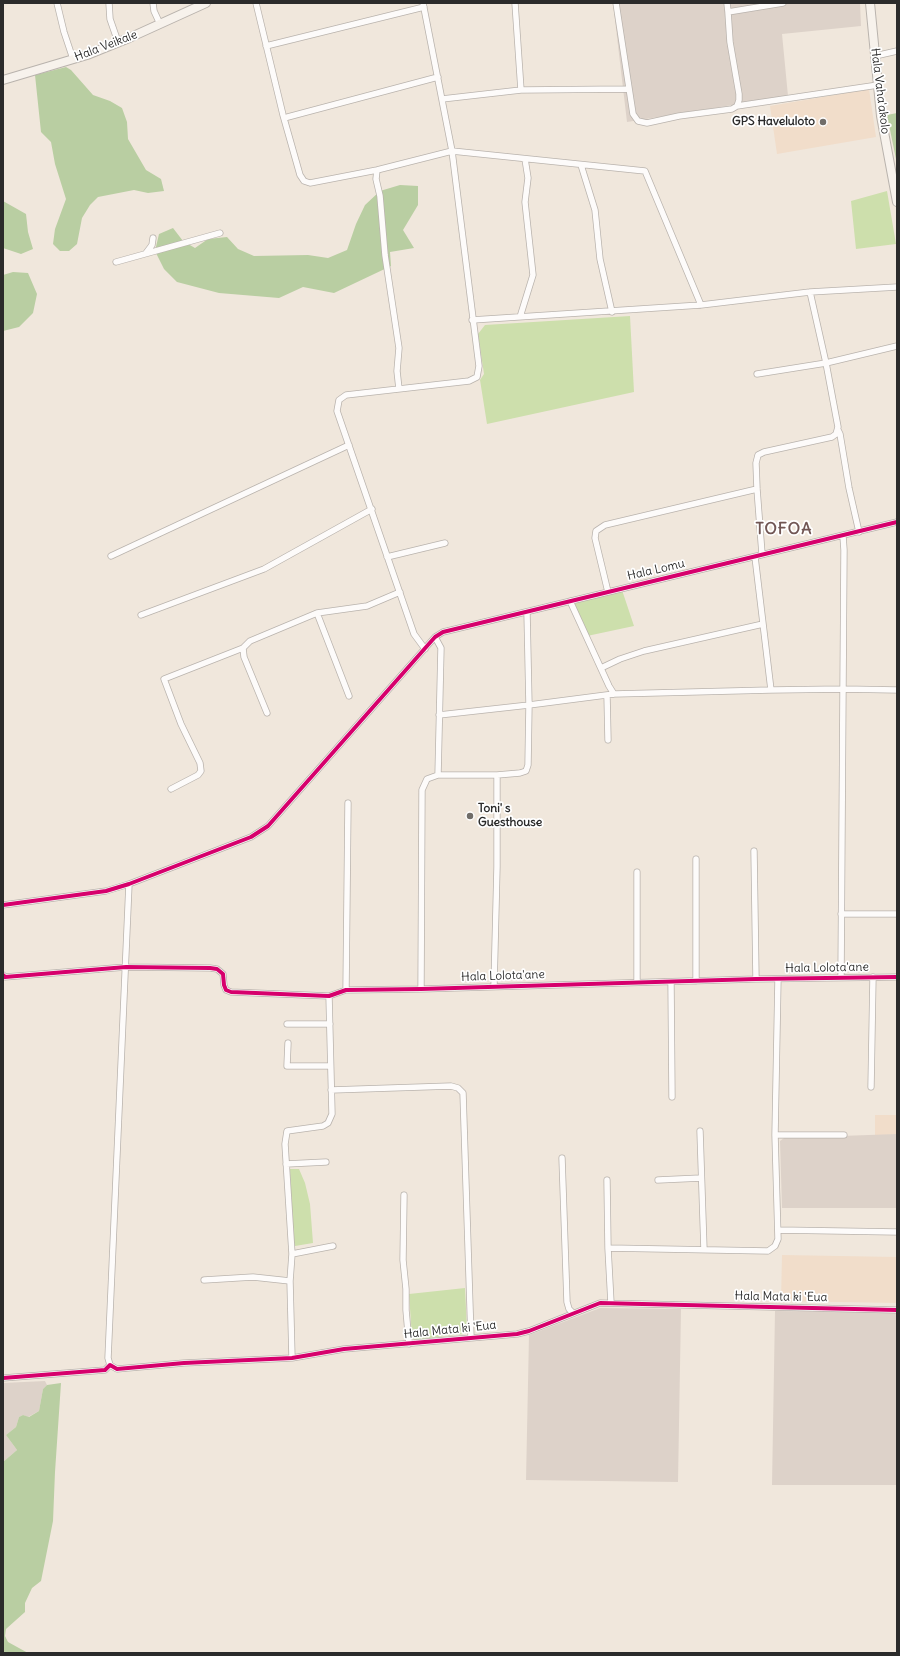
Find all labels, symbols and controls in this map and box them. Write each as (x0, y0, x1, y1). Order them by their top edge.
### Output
street label: Hala Veikale (73, 27, 139, 65)
street label: Hala Vaha'akolo (868, 47, 892, 135)
place label: GPS Haveluloto (732, 115, 815, 129)
marker: GPS Haveluloto (818, 117, 828, 127)
district label: TOFOA (756, 519, 812, 539)
street label: Hala Lomu (626, 556, 686, 584)
place label: Toni' s Guesthouse (478, 802, 542, 830)
marker: Toni' s Guesthouse (465, 811, 475, 821)
street label: Hala Lolota'ane (785, 960, 869, 976)
street label: Hala Lolota'ane (461, 967, 545, 985)
street label: Hala Mata ki 'Eua (735, 1289, 827, 1305)
street label: Hala Mata ki 'Eua (403, 1318, 497, 1342)

